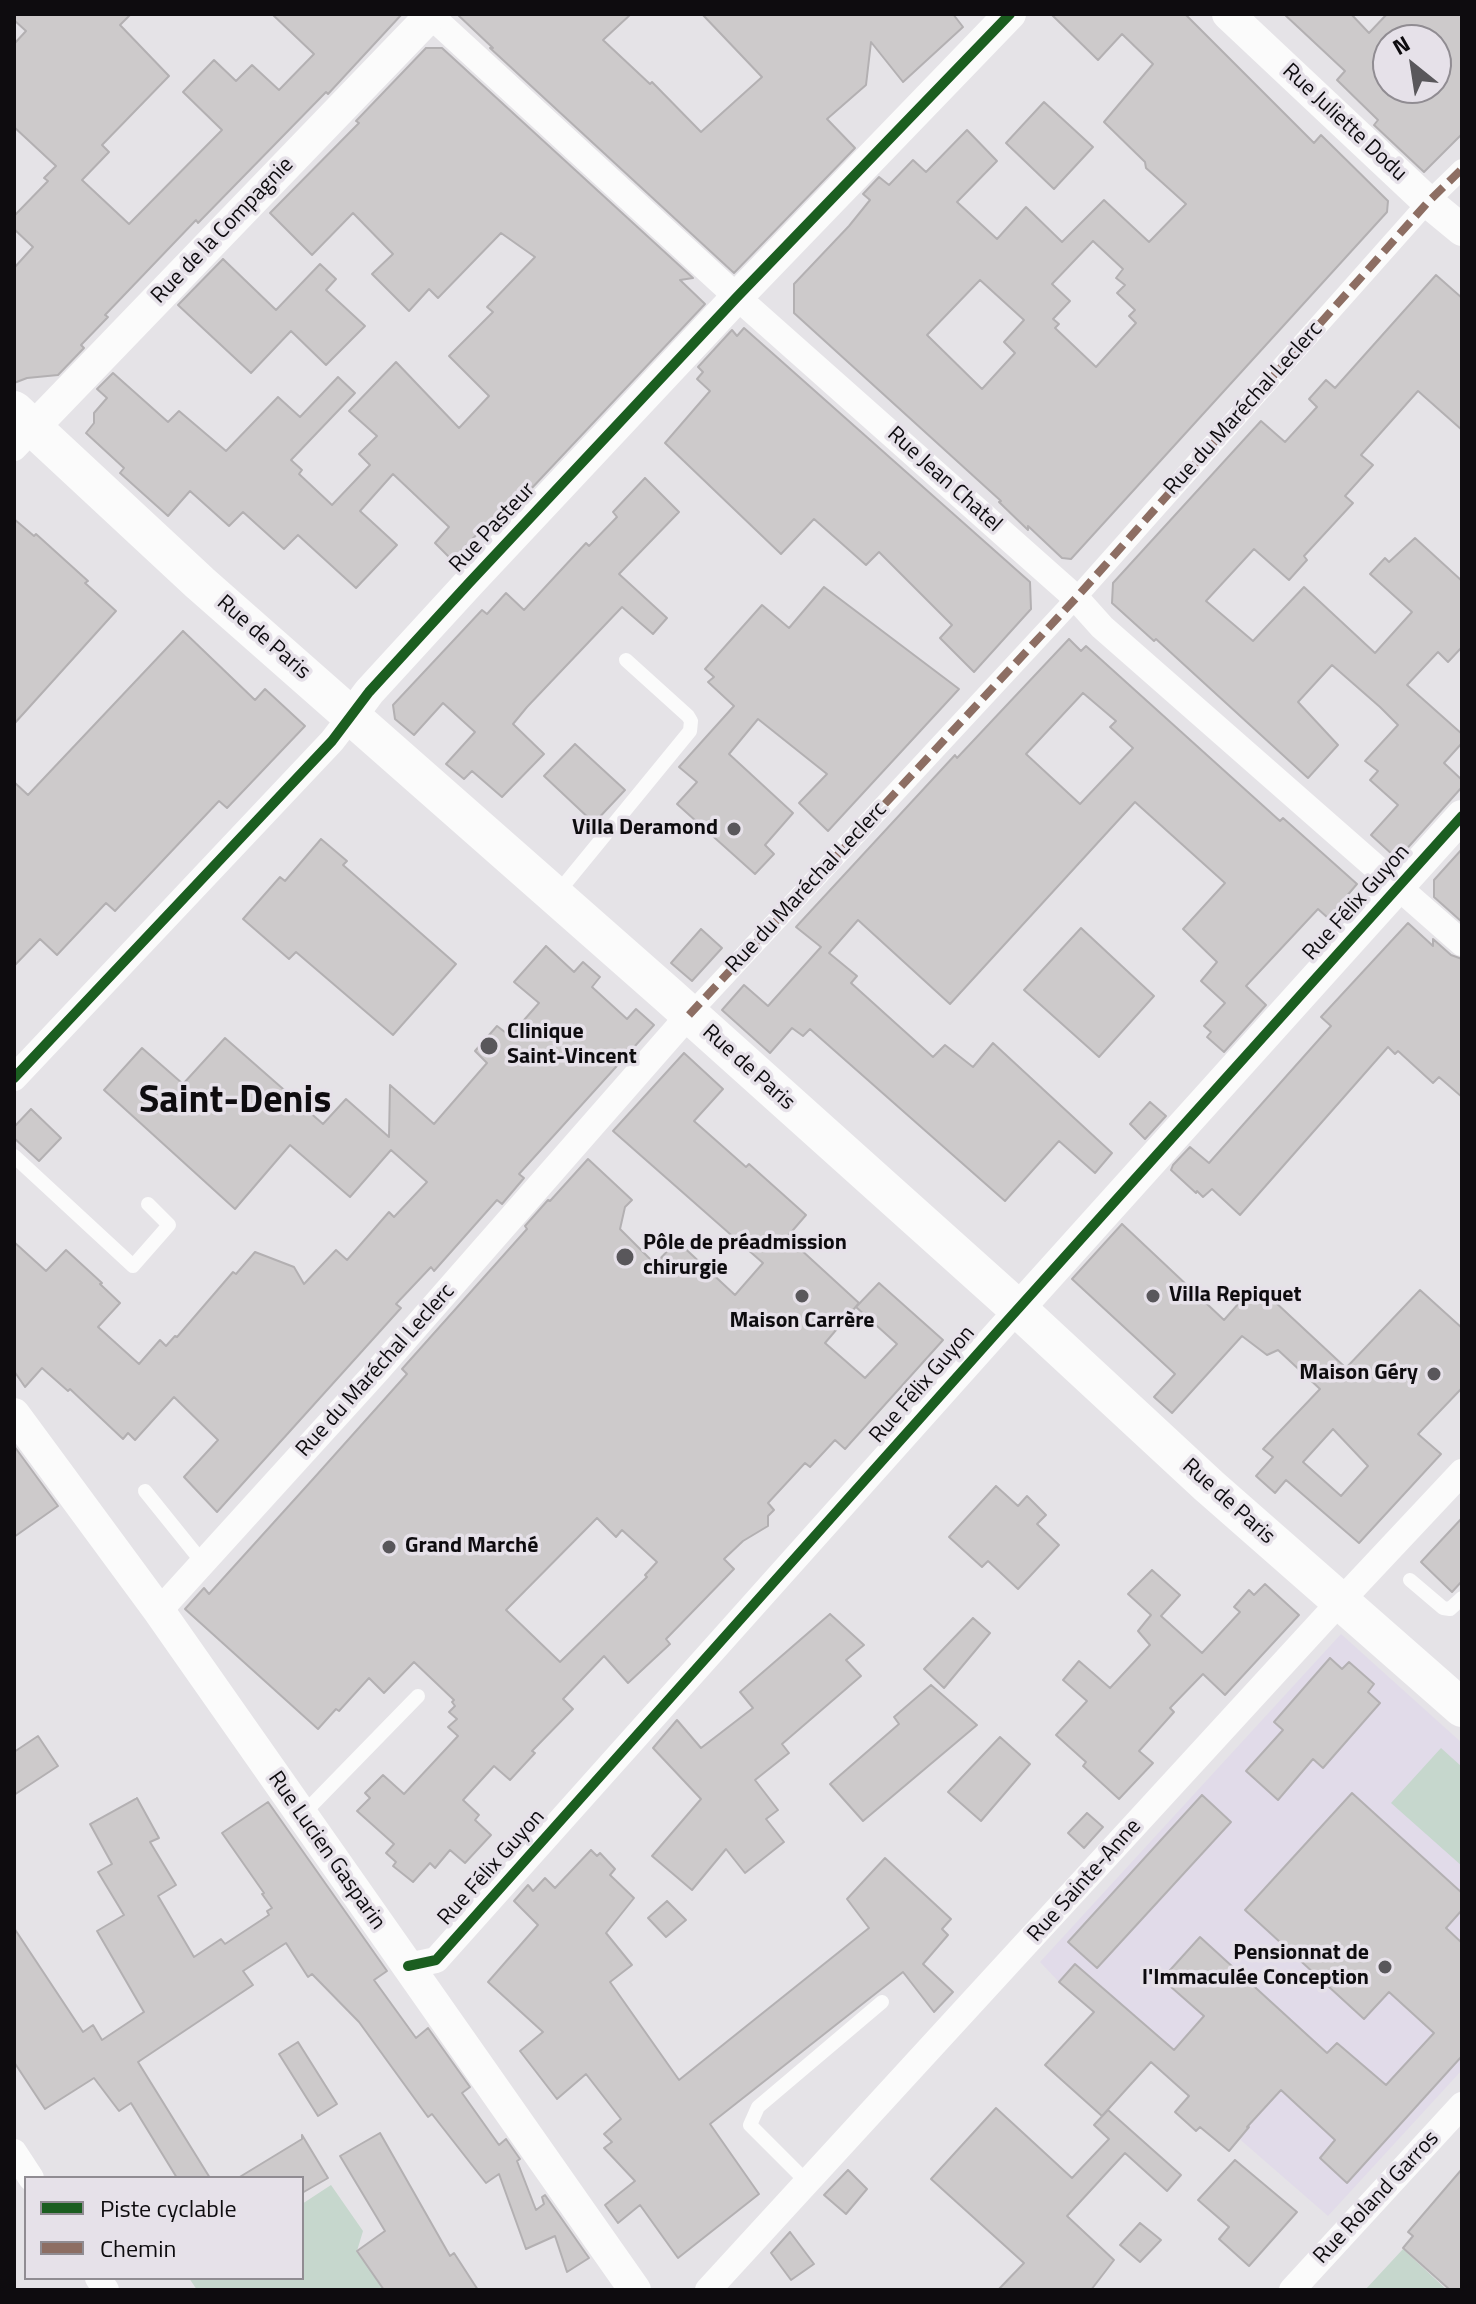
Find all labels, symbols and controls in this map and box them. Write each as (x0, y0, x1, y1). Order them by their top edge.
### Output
north arrow (1372, 24, 1452, 104)
text: N (1386, 26, 1416, 63)
street label: Rue Juliette Dodu (1276, 59, 1412, 187)
street label: Rue de la Compagnie (146, 152, 300, 310)
street label: Rue du Maréchal Leclerc (1159, 317, 1329, 501)
street label: Rue Jean Chatel (881, 422, 1007, 538)
street label: Rue Pasteur (445, 478, 541, 578)
street label: Rue de Paris (211, 590, 315, 686)
street label: Rue du Maréchal Leclerc (721, 797, 893, 979)
place label: Villa Deramond (572, 816, 718, 842)
marker: Villa Deramond (725, 820, 743, 838)
street label: Rue Félix Guyon (1298, 839, 1416, 967)
place label: Clinique Saint-Vincent (507, 1020, 637, 1072)
street label: Rue de Paris (696, 1020, 800, 1116)
marker: Clinique Saint-Vincent (478, 1035, 500, 1057)
district label: Saint-Denis (139, 1080, 331, 1126)
place label: Pôle de préadmission chirurgie (643, 1231, 847, 1282)
marker: Pôle de préadmission chirurgie (614, 1246, 636, 1268)
street label: Rue du Maréchal Leclerc (291, 1279, 461, 1463)
place label: Villa Repiquet (1169, 1283, 1302, 1309)
marker: Maison Carrère (793, 1287, 811, 1305)
marker: Villa Repiquet (1144, 1287, 1162, 1305)
place label: Maison Carrère (729, 1309, 875, 1335)
street label: Rue Félix Guyon (865, 1321, 981, 1449)
place label: Maison Géry (1299, 1361, 1418, 1387)
marker: Maison Géry (1425, 1365, 1443, 1383)
street label: Rue de Paris (1176, 1454, 1280, 1550)
place label: Grand Marché (405, 1534, 538, 1560)
marker: Grand Marché (380, 1538, 398, 1556)
street label: Rue Lucien Gasparin (262, 1767, 390, 1935)
street label: Rue Félix Guyon (433, 1804, 551, 1932)
street label: Rue Sainte-Anne (1023, 1814, 1147, 1948)
place label: Pensionnat de l'Immaculée Conception (1142, 1941, 1369, 1992)
marker: Pensionnat de l'Immaculée Conception (1376, 1958, 1394, 1976)
street label: Rue Roland Garros (1309, 2126, 1445, 2270)
legend (24, 2176, 304, 2280)
text: Piste cyclable (100, 2190, 237, 2226)
text: Chemin (100, 2230, 176, 2266)

